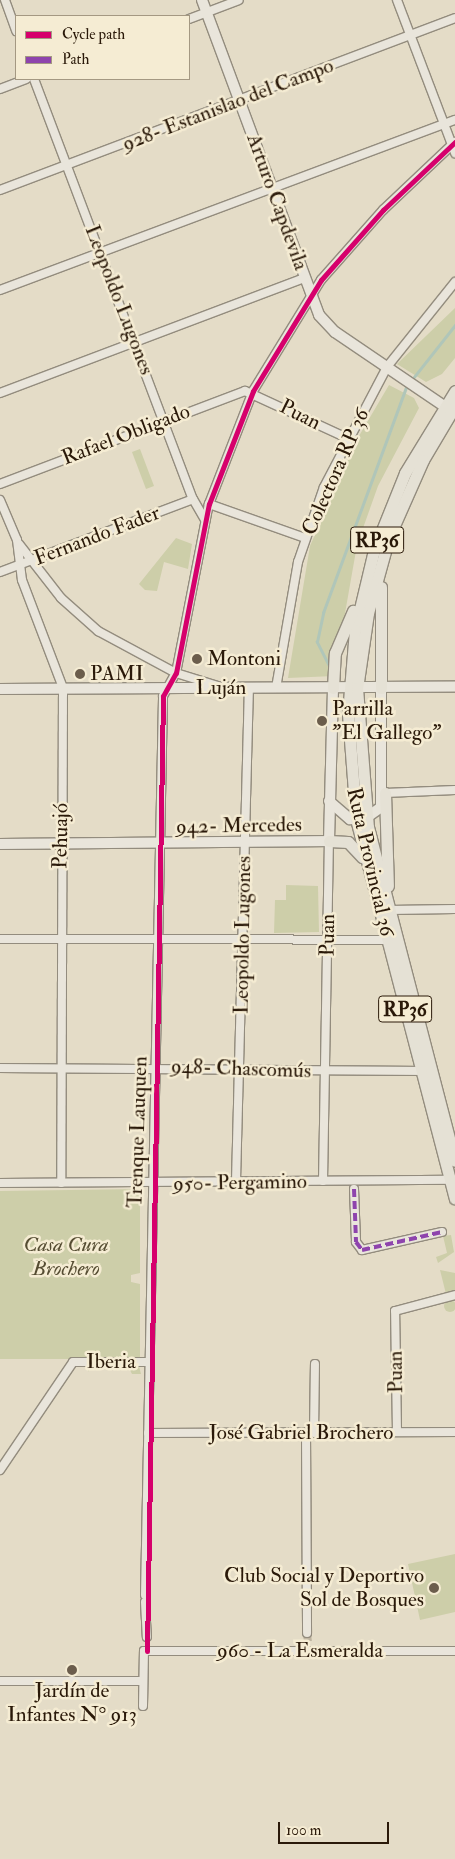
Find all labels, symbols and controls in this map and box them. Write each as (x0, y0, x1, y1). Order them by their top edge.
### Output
legend (15, 15, 190, 80)
text: Cycle path (62, 25, 125, 44)
text: Path (62, 50, 89, 69)
street label: 928- Estanislao del Campo (119, 53, 337, 157)
street label: Arturo Capdevila (241, 130, 313, 274)
street label: Leopoldo Lugones (79, 222, 159, 378)
street label: Puan (275, 394, 325, 436)
street label: Rafael Obligado (58, 399, 194, 471)
street label: Colectora RP 36 (297, 405, 375, 539)
street label: Fernando Fader (31, 500, 163, 572)
road number: RP36 (350, 522, 404, 558)
place label: Montoni (207, 646, 281, 672)
marker: Montoni (191, 653, 203, 665)
place label: PAMI (90, 661, 144, 687)
marker: PAMI (74, 668, 86, 680)
street label: Luján (196, 675, 246, 701)
place label: Parrilla "El Gallego" (332, 696, 442, 746)
marker: Parrilla "El Gallego" (316, 715, 328, 727)
street label: Ruta Provincial 36 (341, 785, 399, 939)
street label: Pehuajó (48, 803, 74, 869)
street label: 942- Mercedes (176, 812, 302, 840)
street label: Leopoldo Lugones (229, 856, 257, 1014)
street label: Puan (315, 913, 341, 957)
road number: RP36 (378, 992, 432, 1026)
street label: 948- Chascomús (171, 1054, 311, 1084)
street label: Trenque Lauquen (123, 1056, 153, 1208)
street label: 950- Pergamino (173, 1169, 307, 1197)
park label: Casa Cura Brochero (24, 1232, 108, 1282)
street label: Iberia (86, 1349, 136, 1375)
street label: Puan (383, 1350, 409, 1394)
street label: José Gabriel Brochero (209, 1420, 393, 1446)
place label: Club Social y Deportivo Sol de Bosques (224, 1563, 424, 1613)
marker: Club Social y Deportivo Sol de Bosques (428, 1582, 440, 1594)
street label: 960 - La Esmeralda (217, 1638, 383, 1664)
marker: Jardín de Infantes N° 913 (66, 1664, 78, 1676)
place label: Jardín de Infantes N° 913 (7, 1678, 137, 1728)
scale bar (280, 1812, 391, 1844)
text: 100 m (286, 1821, 321, 1840)

